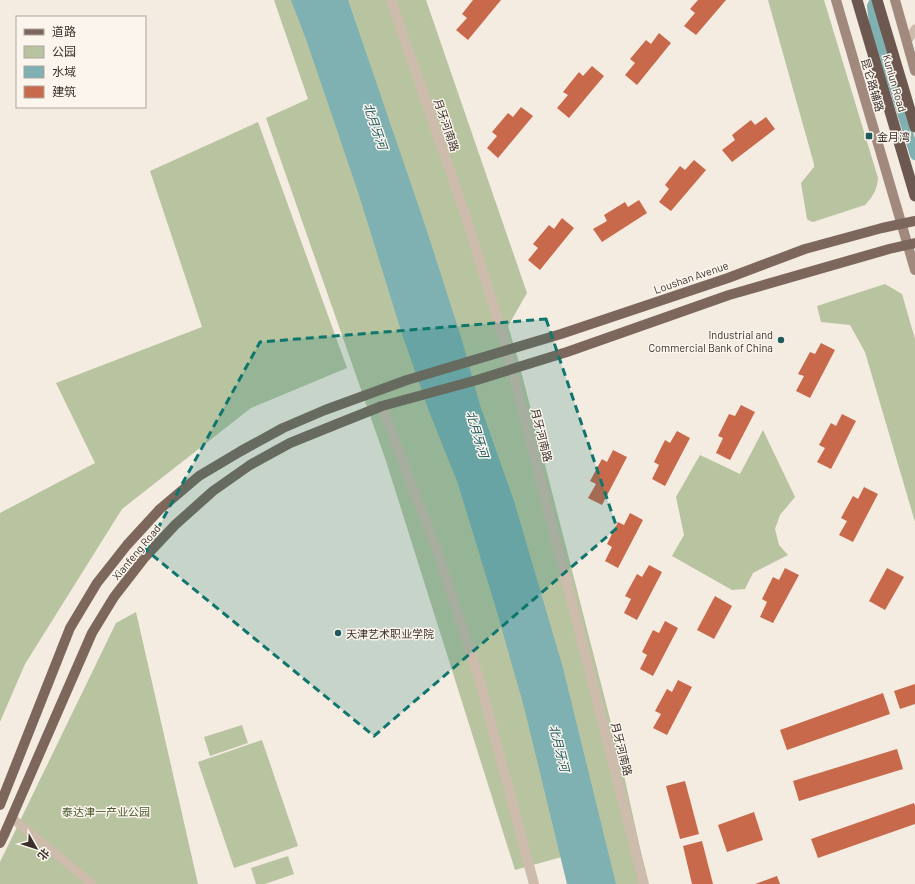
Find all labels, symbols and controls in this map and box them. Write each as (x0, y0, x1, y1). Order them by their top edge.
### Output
legend (16, 16, 146, 108)
text: 道路 (52, 24, 76, 38)
text: 公园 (52, 44, 76, 58)
street label: Kunlun Road (881, 53, 909, 113)
street label: 昆仑路辅路 (859, 57, 887, 113)
text: 水域 (52, 64, 76, 78)
text: 建筑 (52, 84, 76, 98)
street label: 月牙河南路 (432, 97, 462, 153)
water label: 北月牙河 (362, 101, 391, 153)
place label: 金月湾 (877, 130, 910, 143)
marker: 金月湾 (864, 131, 874, 141)
street label: Loushan Avenue (652, 258, 730, 296)
place label: Industrial and Commercial Bank of China (648, 328, 773, 354)
marker: Industrial and Commercial Bank of China (776, 335, 786, 345)
street label: 月牙河南路 (529, 407, 555, 463)
water label: 北月牙河 (464, 409, 492, 461)
street label: Xianfeng Road (109, 522, 163, 582)
place label: 天津艺术职业学院 (346, 627, 434, 640)
marker: 天津艺术职业学院 (333, 628, 343, 638)
street label: 月牙河南路 (609, 721, 635, 777)
water label: 北月牙河 (547, 723, 573, 775)
park label: 泰达津一产业公园 (62, 805, 150, 818)
north arrow (16, 828, 56, 868)
text: 北 (36, 846, 53, 863)

